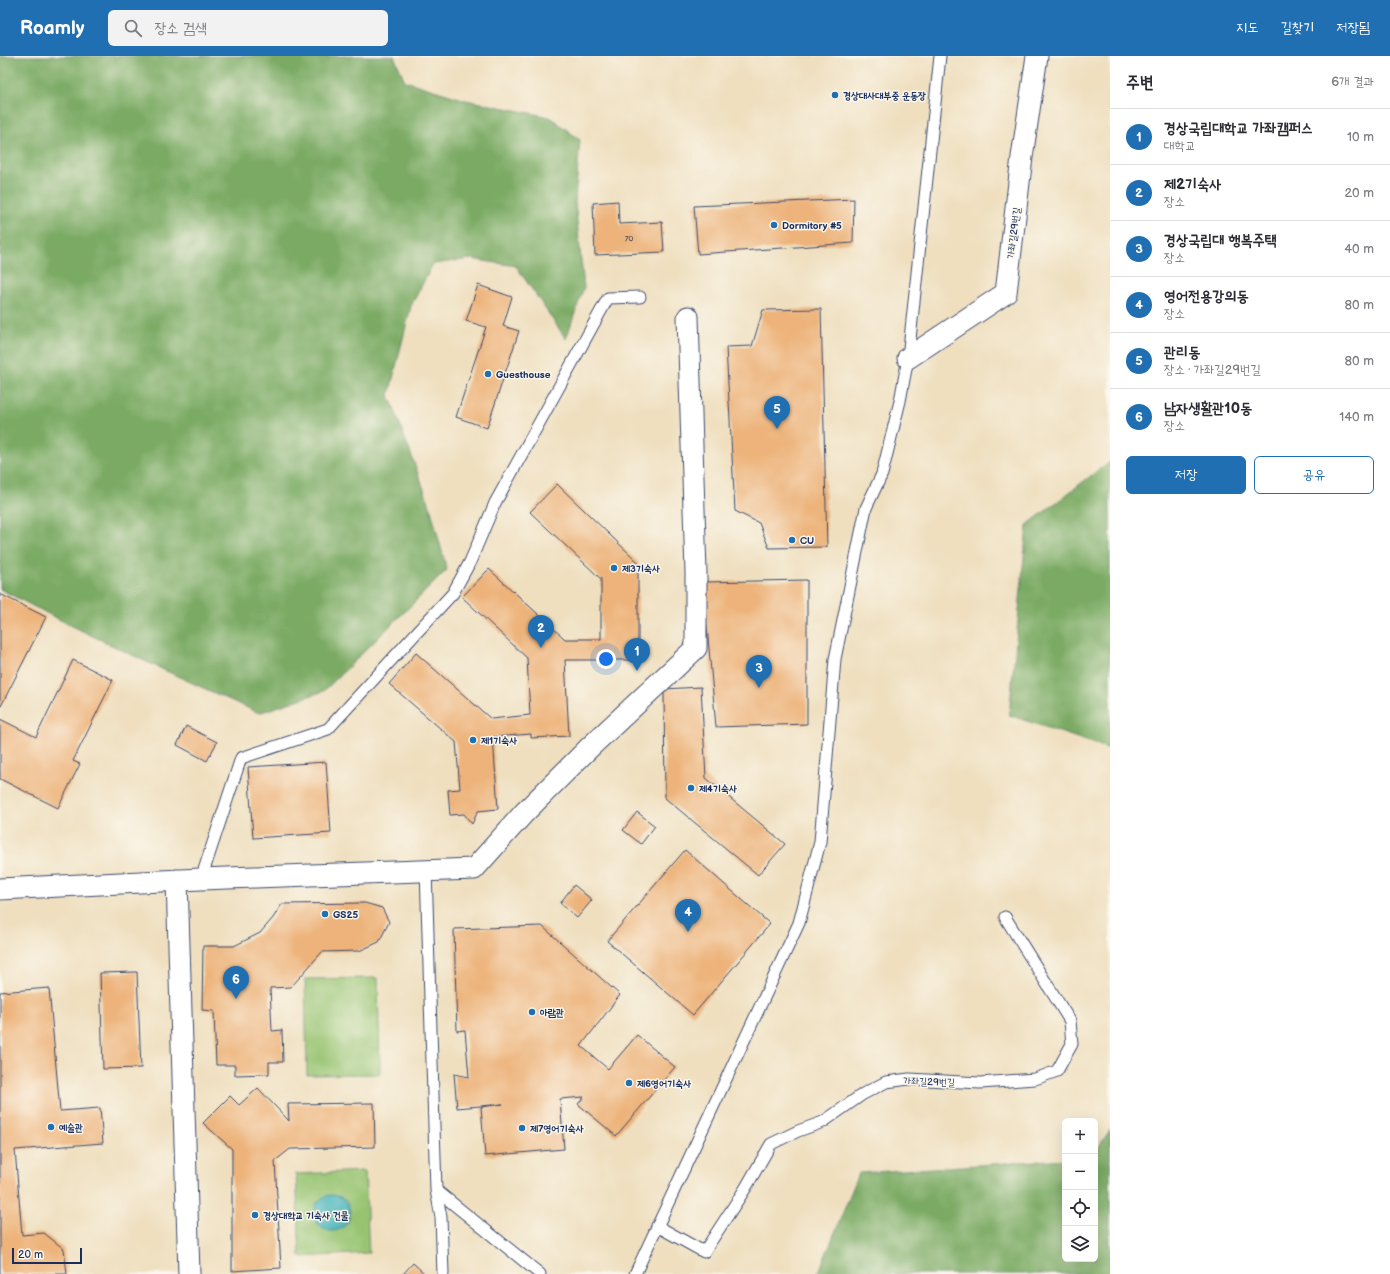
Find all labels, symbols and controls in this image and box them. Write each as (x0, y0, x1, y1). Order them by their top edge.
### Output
search box (108, 10, 388, 46)
text: Roamly (20, 17, 84, 40)
icon: search (122, 17, 144, 39)
text: 장소 검색 (154, 19, 207, 38)
text: 지도 (1236, 19, 1258, 36)
text: 길찾기 (1280, 19, 1314, 36)
text: 저장됨 (1336, 19, 1370, 36)
text: 주변 (1126, 73, 1153, 93)
text: 6개 결과 (1331, 74, 1374, 90)
marker: 경상대사대부중 운동장 (830, 90, 840, 100)
place label: 경상대사대부중 운동장 (843, 90, 926, 102)
text: 경상국립대학교 가좌캠퍼스 (1164, 119, 1313, 138)
text: 1 (1136, 129, 1142, 145)
text: 10 m (1347, 129, 1374, 145)
text: 대학교 (1164, 138, 1195, 154)
text: 제2기숙사 (1164, 175, 1221, 194)
text: 2 (1135, 185, 1143, 201)
text: 20 m (1344, 185, 1374, 201)
text: 장소 (1164, 194, 1185, 210)
street label: 가좌길29번길 (1005, 207, 1023, 260)
marker: Dormitory #5 (769, 220, 779, 230)
place label: Dormitory #5 (782, 220, 842, 232)
text: 경상국립대 행복주택 (1164, 231, 1277, 250)
house number: 70 (625, 234, 634, 243)
text: 3 (1135, 241, 1143, 257)
text: 40 m (1344, 241, 1374, 257)
text: 장소 (1164, 250, 1185, 266)
text: 영어전용강의동 (1164, 287, 1249, 306)
text: 4 (1135, 297, 1143, 313)
text: 80 m (1345, 297, 1374, 313)
text: 장소 (1164, 306, 1185, 322)
text: 관리동 (1164, 343, 1200, 362)
text: 5 (1135, 353, 1143, 369)
text: 80 m (1345, 353, 1374, 369)
text: 장소 · 가좌길29번길 (1164, 362, 1261, 378)
marker: Guesthouse (483, 369, 493, 379)
place label: Guesthouse (496, 369, 551, 381)
pin: 5 (764, 396, 790, 429)
text: 남자생활관10동 (1164, 399, 1252, 418)
text: 6 (1135, 409, 1143, 425)
text: 140 m (1339, 409, 1374, 425)
text: 장소 (1164, 418, 1185, 434)
button: 저장 (1126, 456, 1246, 494)
button: 공유 (1254, 456, 1374, 494)
marker: CU (787, 535, 797, 545)
place label: CU (800, 535, 814, 547)
marker: 제3기숙사 (609, 563, 619, 573)
place label: 제3기숙사 (622, 563, 660, 575)
pin: 2 (528, 615, 554, 648)
pin: 1 (624, 638, 650, 671)
your location (596, 649, 616, 669)
pin: 3 (746, 655, 772, 688)
marker: 제1기숙사 (468, 735, 478, 745)
place label: 제1기숙사 (481, 735, 517, 747)
marker: 제4기숙사 (686, 783, 696, 793)
place label: 제4기숙사 (699, 783, 737, 795)
pin: 4 (675, 899, 701, 932)
marker: GS25 (320, 909, 330, 919)
place label: GS25 (333, 909, 358, 921)
pin: 6 (223, 966, 249, 999)
marker: 아람관 (527, 1007, 537, 1017)
place label: 아람관 (540, 1007, 564, 1019)
street label: 가좌길29번길 (903, 1075, 955, 1089)
marker: 제6영어기숙사 (624, 1078, 634, 1088)
place label: 제6영어기숙사 (637, 1078, 691, 1090)
map controls (1062, 1118, 1098, 1262)
button: + (1062, 1118, 1098, 1154)
marker: 예술관 (46, 1122, 56, 1132)
place label: 예술관 (59, 1122, 83, 1134)
marker: 제7영어기숙사 (517, 1123, 527, 1133)
place label: 제7영어기숙사 (530, 1123, 584, 1135)
button: − (1062, 1154, 1098, 1190)
button: locate (1062, 1190, 1098, 1226)
marker: 경상대학교 기숙사 건물 (250, 1210, 260, 1220)
place label: 경상대학교 기숙사 건물 (263, 1210, 349, 1222)
button: layers (1062, 1226, 1098, 1262)
scale bar (12, 1246, 82, 1265)
text: 20 m (18, 1248, 43, 1261)

